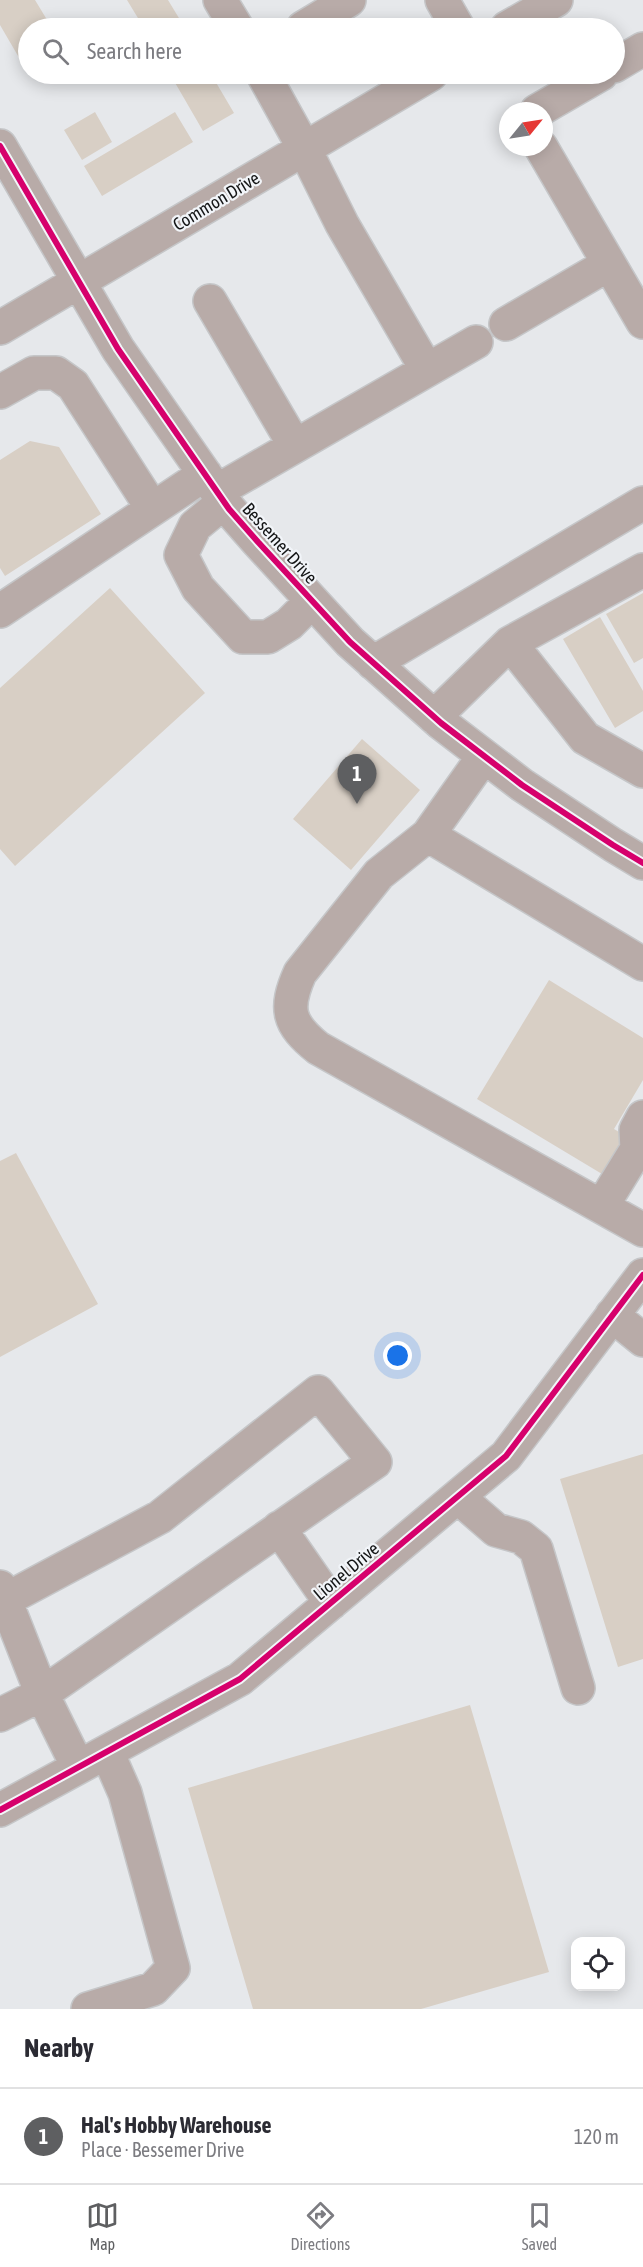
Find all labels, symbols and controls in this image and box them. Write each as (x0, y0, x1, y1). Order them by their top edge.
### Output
search box (18, 18, 625, 84)
icon: search (39, 35, 72, 68)
text: Search here (87, 38, 182, 64)
north arrow (499, 102, 553, 156)
street label: Common Drive (169, 167, 263, 235)
street label: Bessemer Drive (238, 498, 322, 588)
pin: 1 (338, 754, 376, 804)
your location (383, 1341, 412, 1370)
street label: Lionel Drive (309, 1538, 383, 1604)
map controls (571, 1937, 625, 1991)
button: locate (571, 1937, 625, 1991)
text: Nearby (24, 2033, 94, 2063)
text: Hal's Hobby Warehouse (81, 2112, 271, 2138)
text: 1 (39, 2125, 48, 2148)
text: 120 m (574, 2125, 619, 2148)
text: Place · Bessemer Drive (81, 2138, 244, 2161)
tab: Map (86, 2199, 119, 2253)
tab: Directions (290, 2199, 350, 2253)
tab: Saved (522, 2199, 557, 2253)

